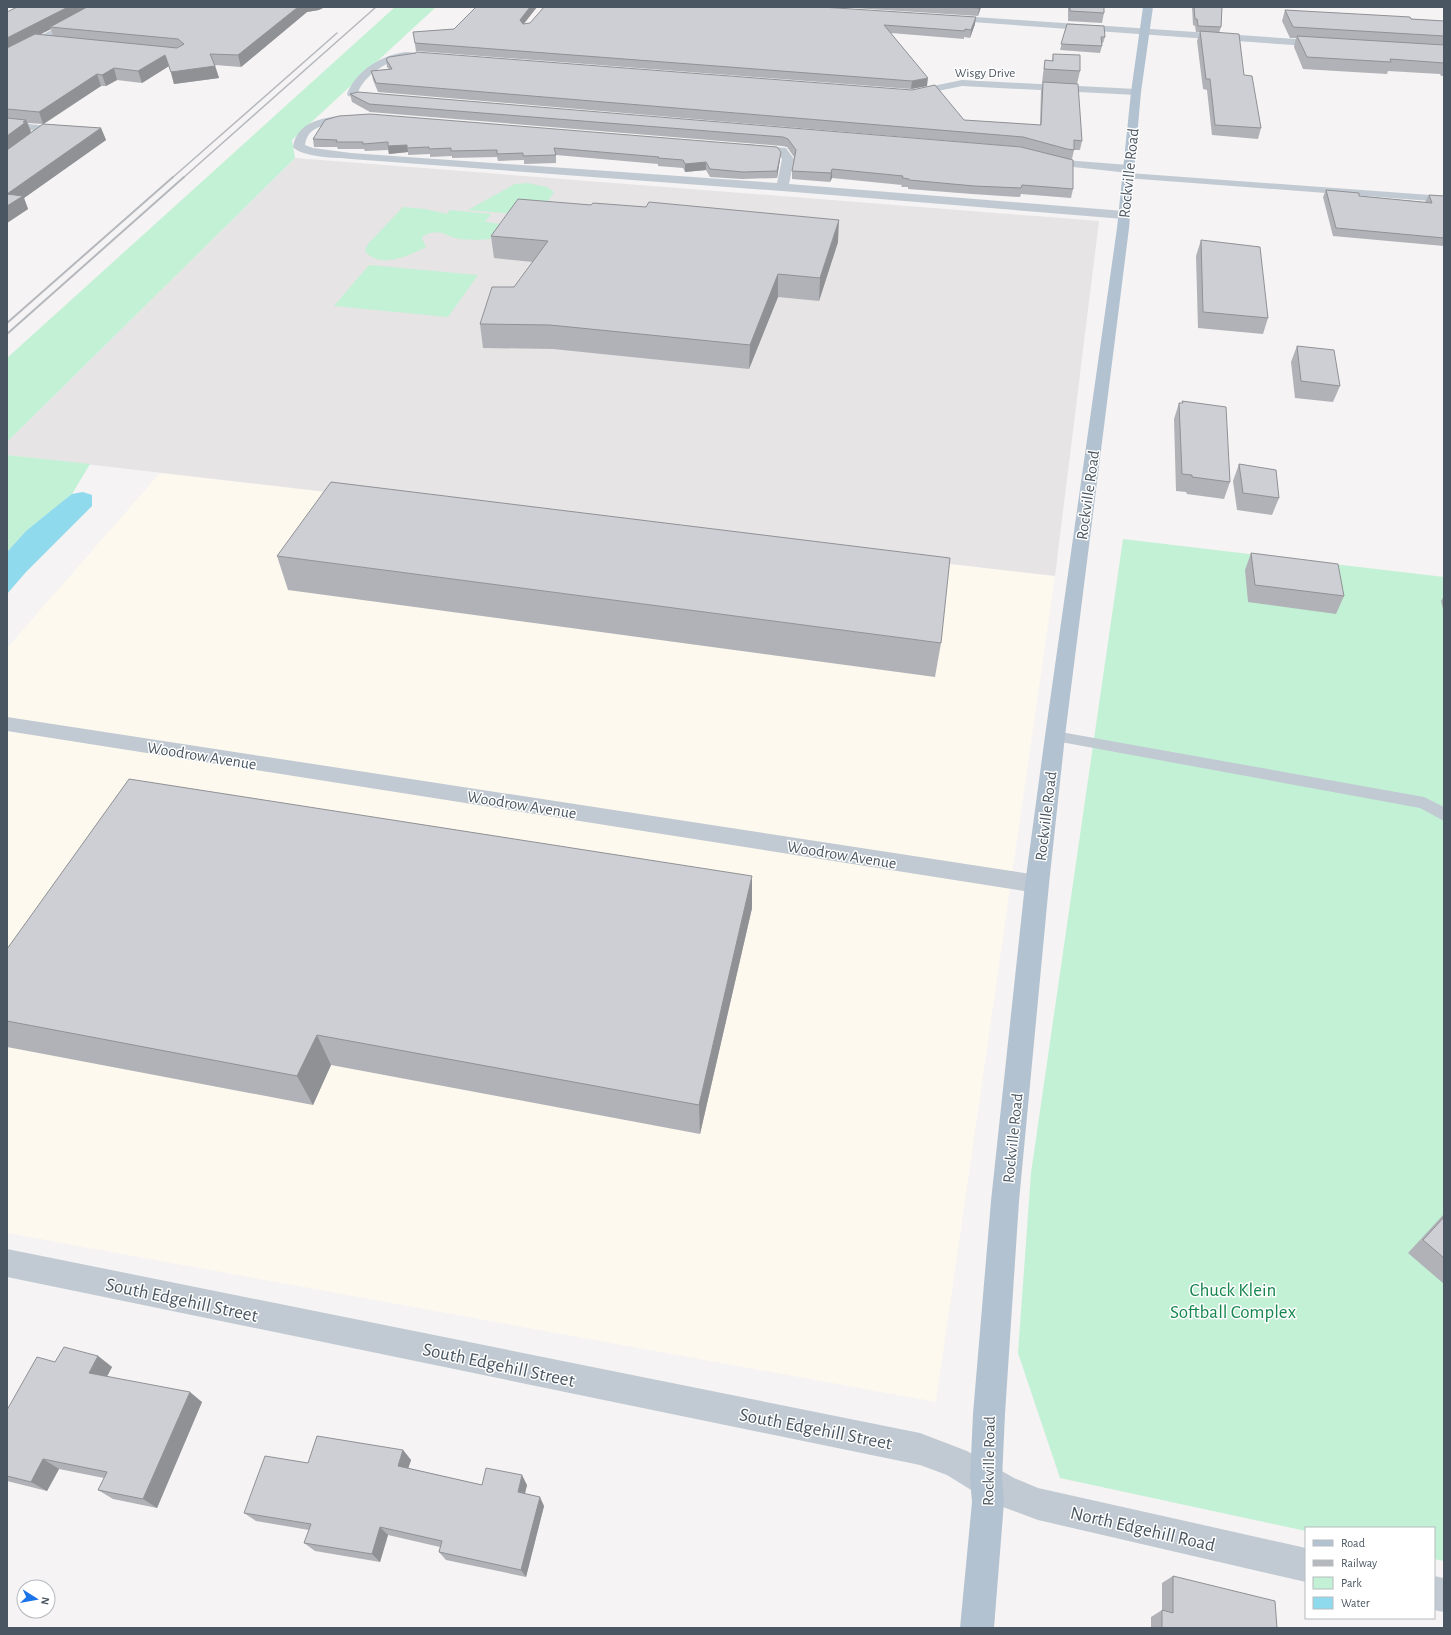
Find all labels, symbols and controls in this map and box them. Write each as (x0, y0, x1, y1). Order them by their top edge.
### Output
street label: Wisgy Drive (955, 67, 1015, 80)
street label: Rockville Road (1116, 128, 1142, 219)
street label: Rockville Road (1074, 449, 1102, 541)
street label: Woodrow Avenue (146, 739, 258, 773)
street label: Rockville Road (1033, 770, 1059, 862)
street label: Woodrow Avenue (466, 788, 578, 822)
street label: Woodrow Avenue (786, 838, 898, 872)
street label: Rockville Road (1000, 1093, 1026, 1184)
street label: South Edgehill Street (104, 1275, 259, 1326)
park label: Chuck Klein Softball Complex (1170, 1281, 1296, 1322)
street label: South Edgehill Street (421, 1340, 576, 1391)
street label: South Edgehill Street (738, 1405, 894, 1454)
street label: Rockville Road (980, 1416, 998, 1506)
street label: North Edgehill Road (1068, 1504, 1217, 1555)
legend (1305, 1527, 1435, 1619)
text: Road (1341, 1537, 1365, 1549)
text: Railway (1341, 1557, 1377, 1570)
text: Park (1341, 1577, 1362, 1589)
north arrow (16, 1579, 56, 1619)
text: N (39, 1596, 51, 1606)
text: Water (1341, 1597, 1370, 1609)

